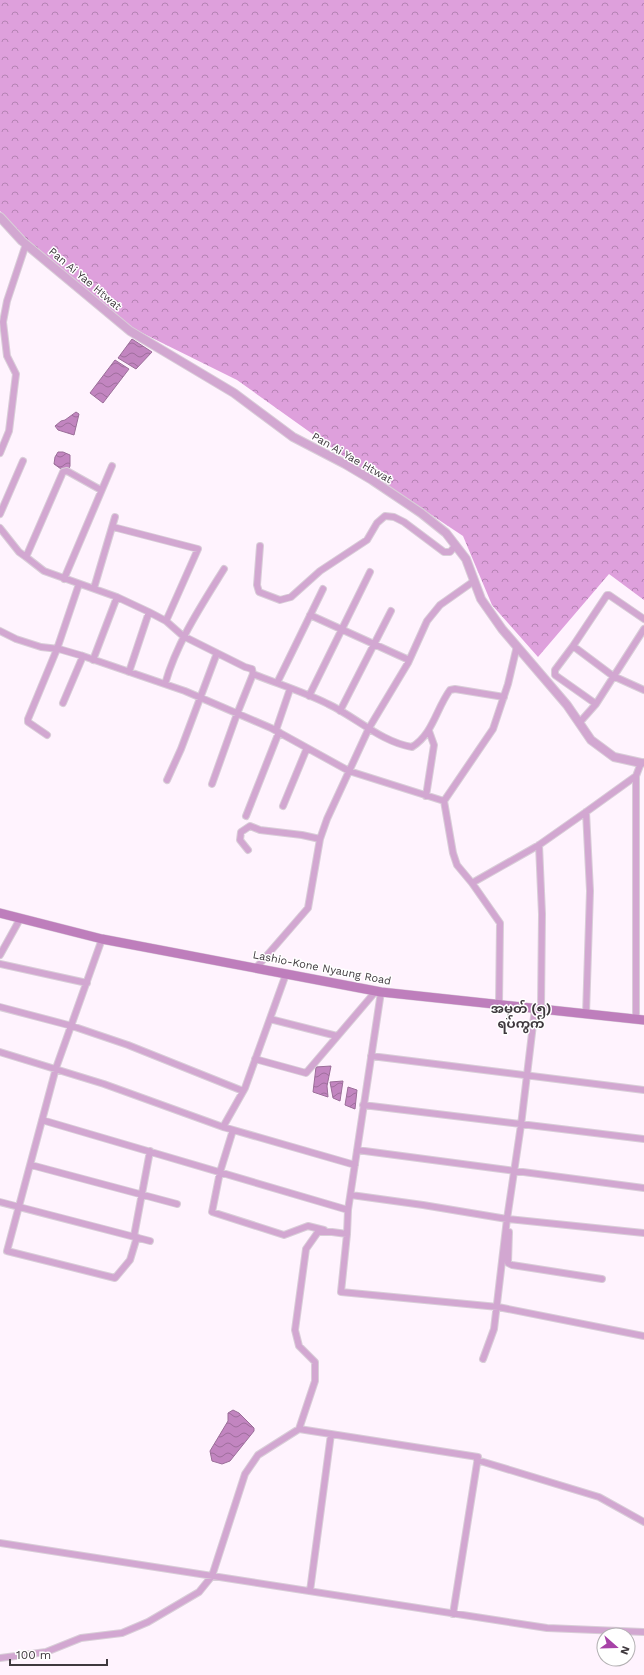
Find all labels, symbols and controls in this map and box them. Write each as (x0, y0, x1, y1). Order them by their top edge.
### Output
street label: Pan Ai Yae Htwat (46, 245, 124, 313)
street label: Pan Ai Yae Htwat (310, 430, 395, 486)
street label: Lashio-Kone Nyaung Road (252, 948, 392, 988)
district label: အမှတ် (၅) ရပ်ကွက် (491, 999, 551, 1034)
north arrow (596, 1627, 636, 1667)
scale bar (10, 1641, 107, 1667)
text: N (617, 1644, 632, 1656)
text: 100 m (16, 1648, 51, 1662)

